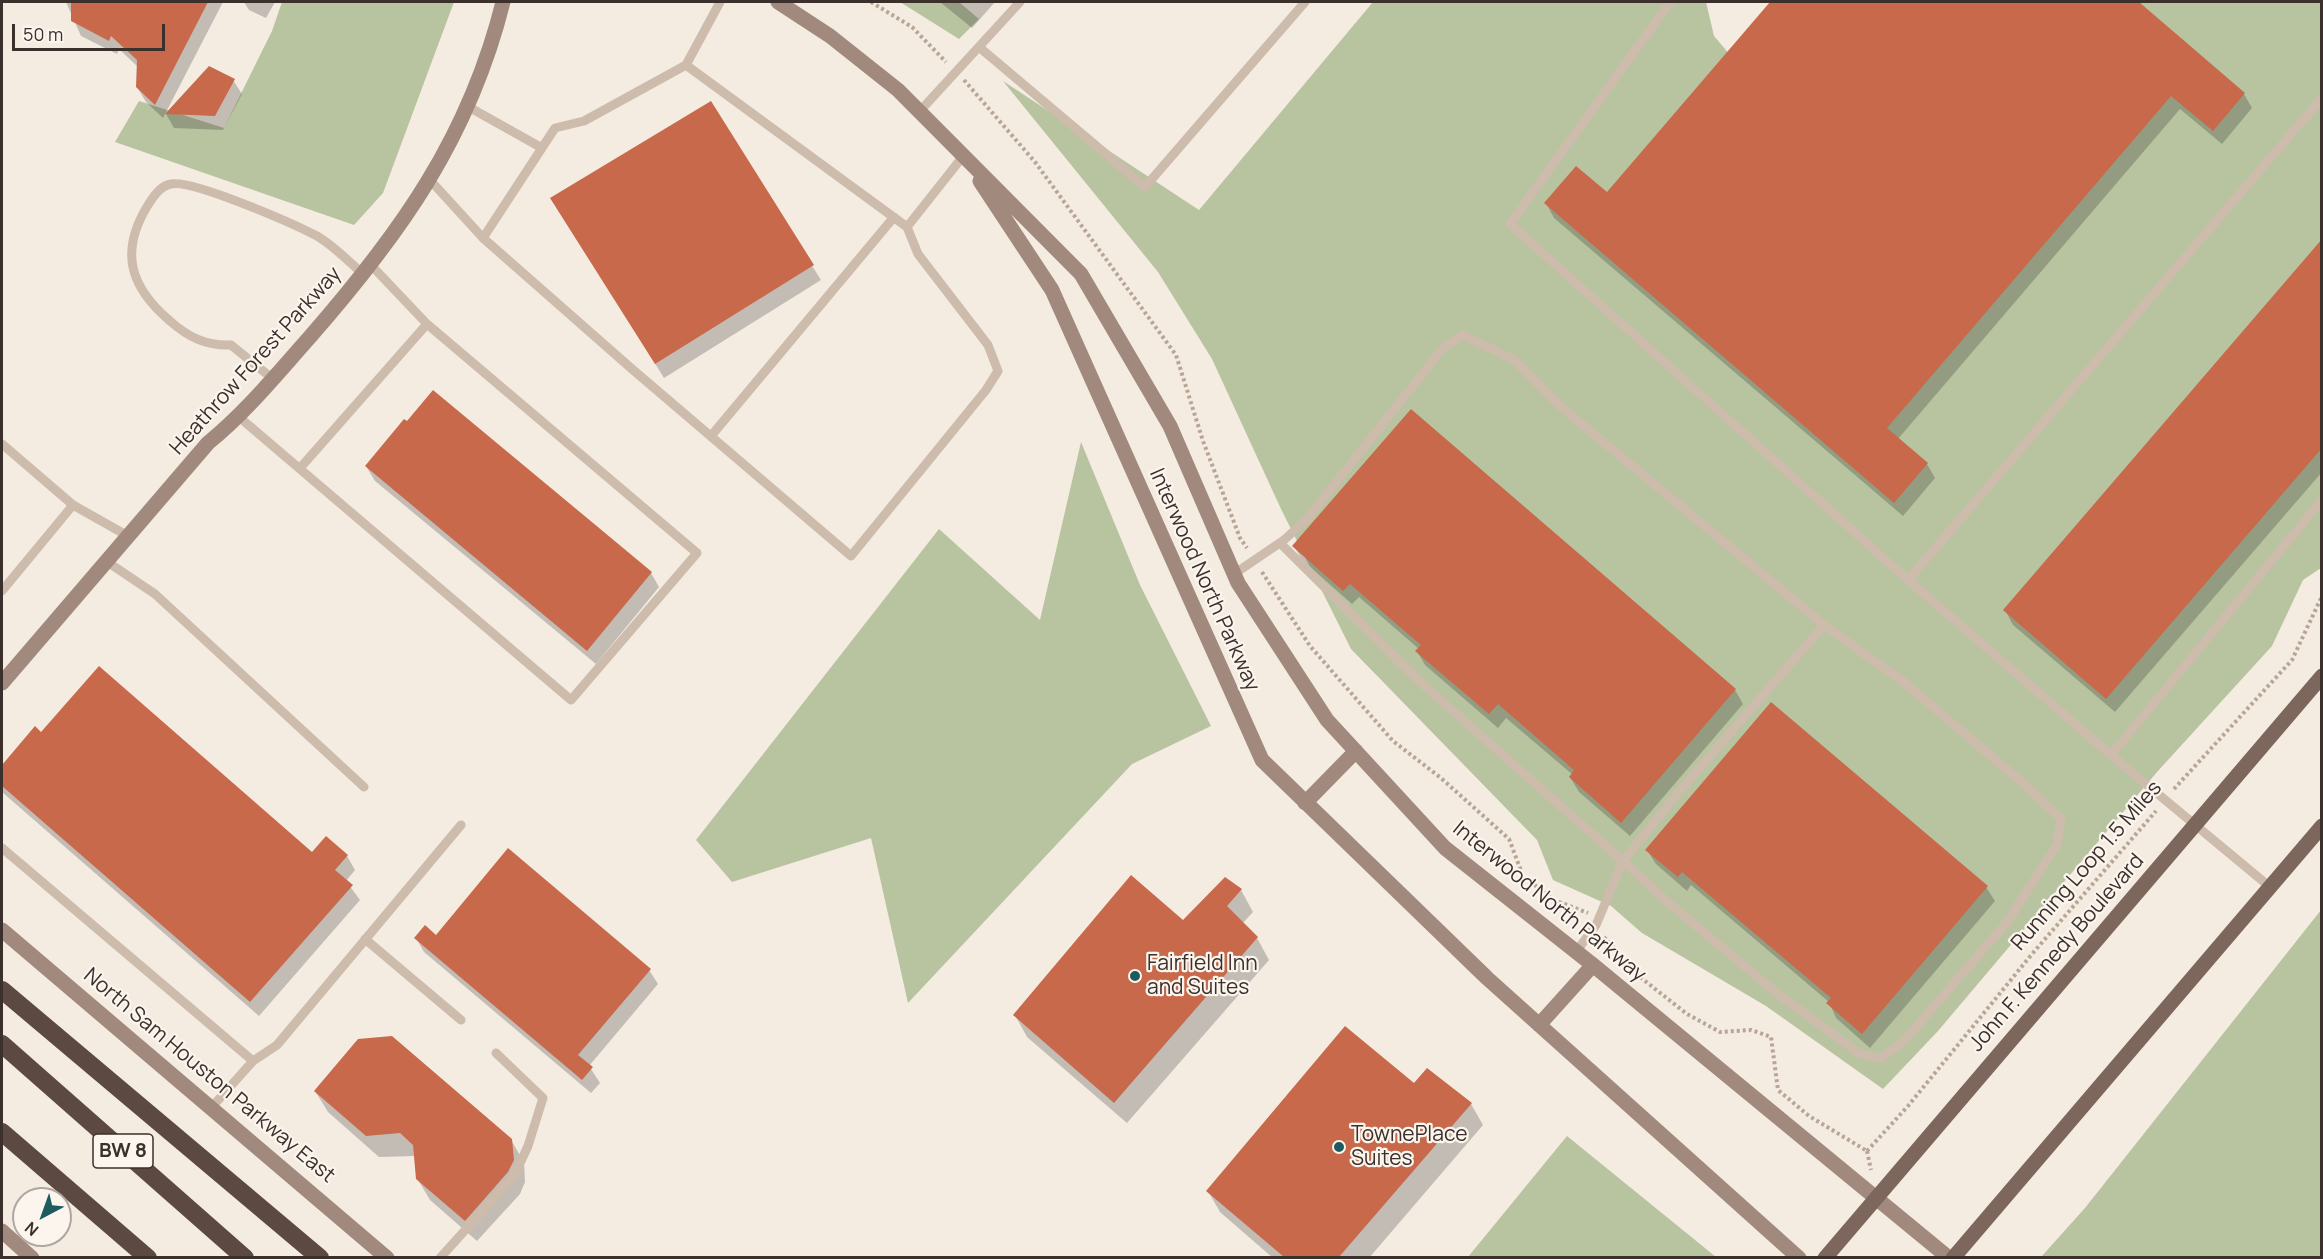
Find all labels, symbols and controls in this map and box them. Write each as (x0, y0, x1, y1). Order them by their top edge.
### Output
scale bar (15, 12, 168, 50)
text: 50 m (23, 22, 63, 46)
street label: Heathrow Forest Parkway (165, 262, 347, 460)
street label: Interwood North Parkway (1143, 465, 1265, 695)
street label: Running Loop 1.5 Miles (2006, 776, 2168, 956)
street label: Interwood North Parkway (1447, 816, 1651, 988)
street label: John F. Kennedy Boulevard (1964, 849, 2150, 1057)
place label: Fairfield Inn and Suites (1147, 951, 1258, 1001)
street label: North Sam Houston Parkway East (78, 963, 340, 1189)
marker: Fairfield Inn and Suites (1128, 969, 1142, 983)
place label: TownePlace Suites (1351, 1122, 1467, 1172)
road number: BW 8 (93, 1134, 153, 1168)
marker: TownePlace Suites (1332, 1140, 1346, 1154)
north arrow (12, 1187, 72, 1247)
text: N (20, 1217, 43, 1241)

